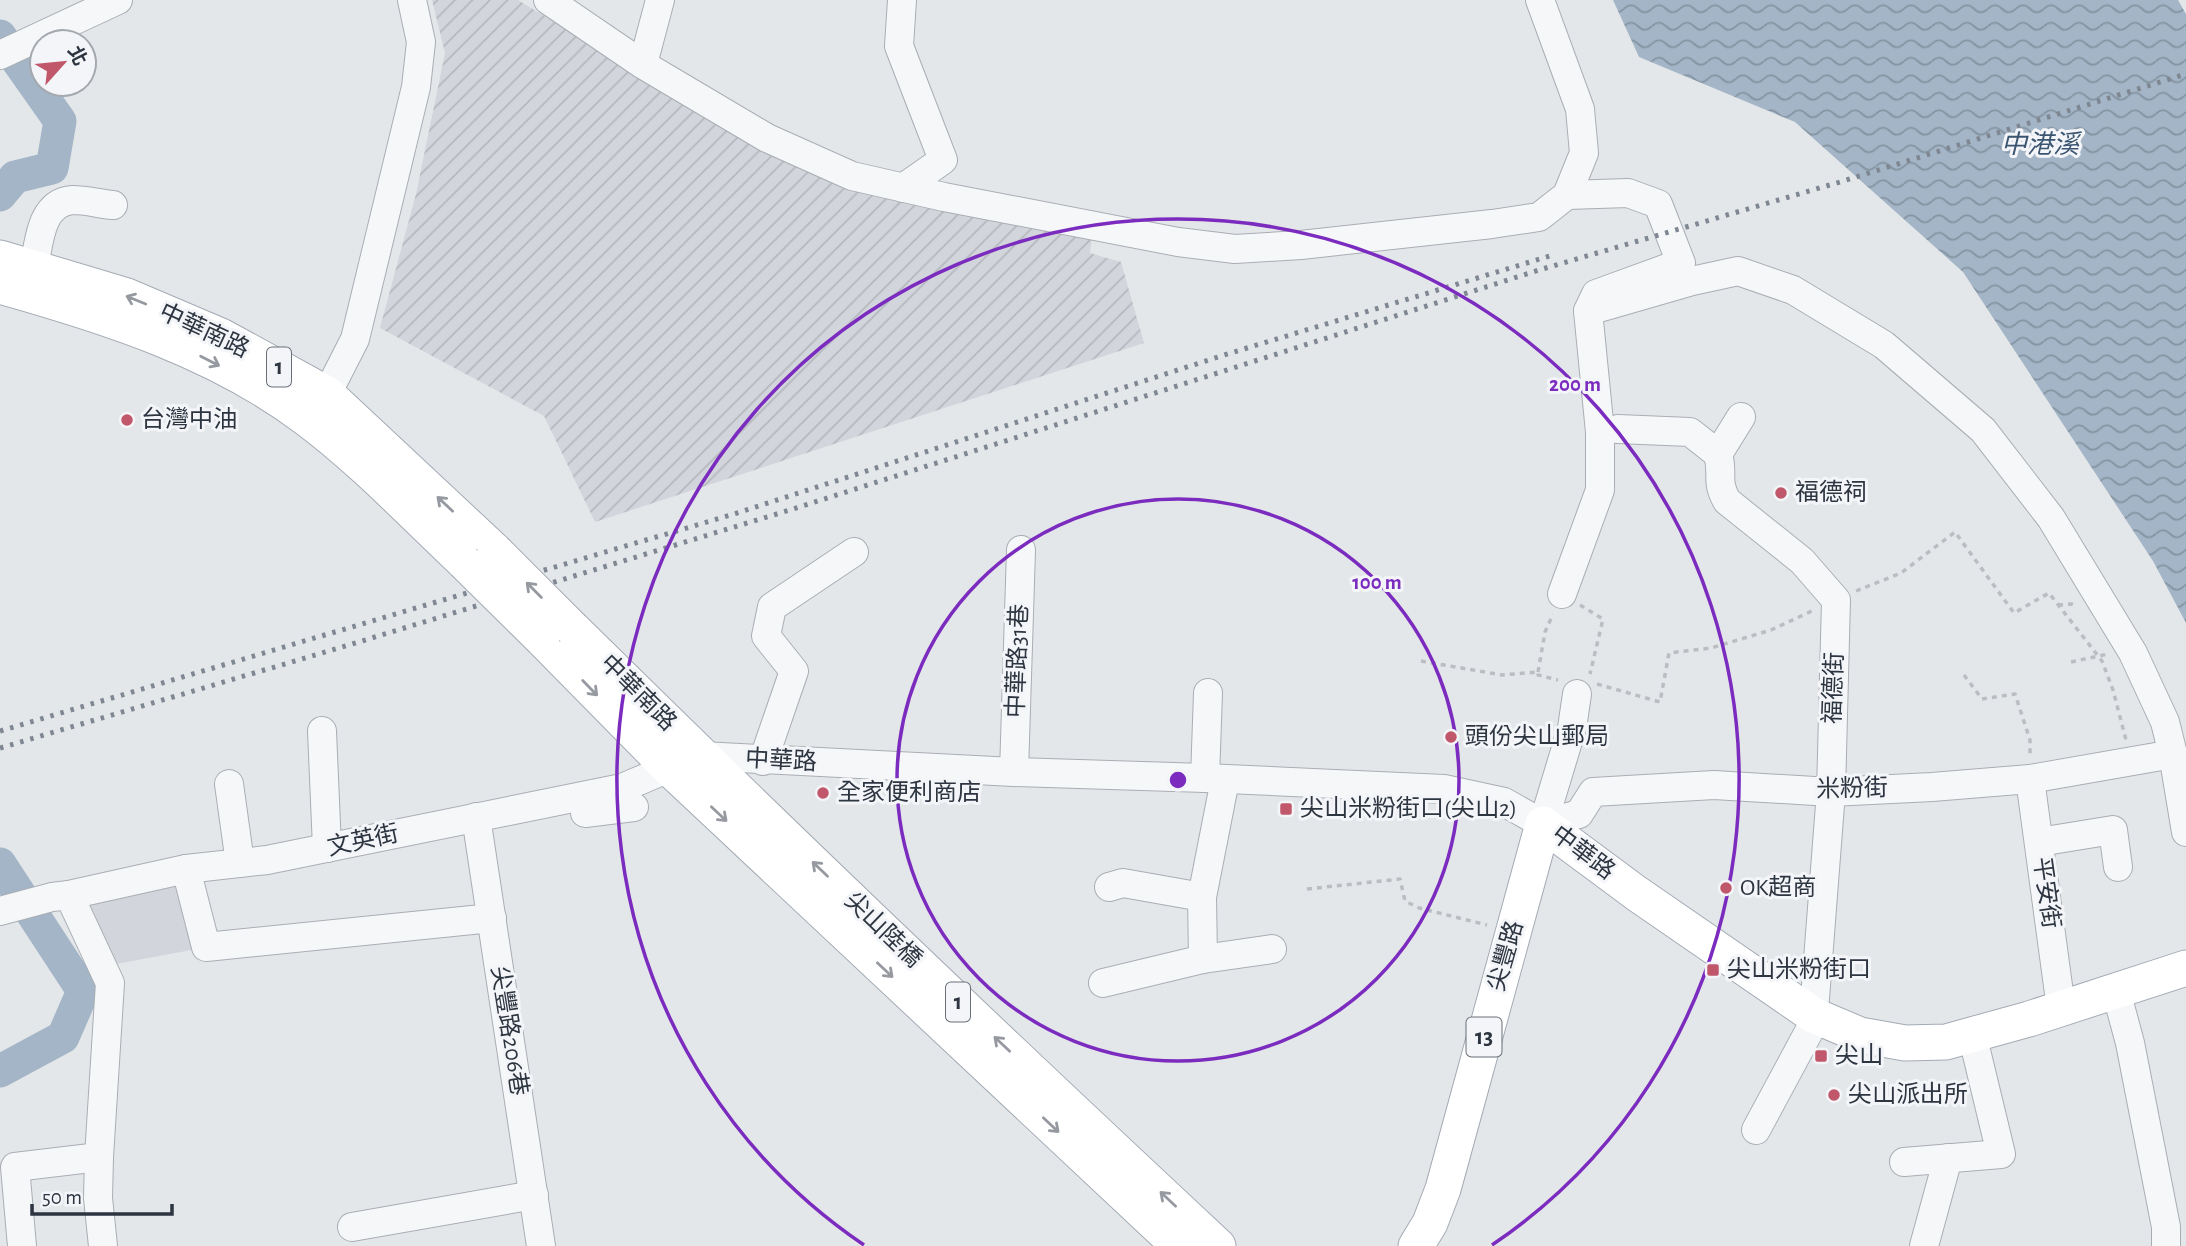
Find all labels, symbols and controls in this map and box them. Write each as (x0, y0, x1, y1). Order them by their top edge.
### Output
north arrow (28, 28, 98, 98)
text: 北 (64, 43, 90, 69)
water label: 中港溪 (2001, 131, 2083, 158)
one-way arrow (126, 293, 148, 306)
street label: 中華南路 (155, 298, 253, 362)
road number: 1 (267, 348, 291, 386)
one-way arrow (199, 355, 220, 369)
text: 200 m (1549, 374, 1601, 395)
place label: 台灣中油 (141, 406, 237, 432)
marker: 台灣中油 (119, 412, 135, 428)
place label: 福德祠 (1795, 479, 1867, 505)
marker: 福德祠 (1773, 485, 1789, 501)
one-way arrow (437, 496, 454, 513)
text: 100 m (1352, 572, 1402, 593)
one-way arrow (526, 582, 543, 599)
street label: 中華路31巷 (1002, 603, 1032, 718)
street label: 中華南路 (596, 649, 682, 735)
street label: 福德街 (1819, 652, 1847, 724)
one-way arrow (582, 679, 599, 696)
place label: 頭份尖山郵局 (1465, 723, 1609, 749)
marker: 頭份尖山郵局 (1443, 729, 1459, 745)
street label: 中華路 (744, 745, 818, 775)
centre of rings (1166, 768, 1190, 792)
street label: 米粉街 (1816, 774, 1888, 802)
place label: 全家便利商店 (837, 779, 981, 805)
marker: 全家便利商店 (815, 785, 831, 801)
place label: 尖山米粉街口(尖山2) (1300, 795, 1517, 821)
marker: 尖山米粉街口(尖山2) (1278, 801, 1294, 817)
one-way arrow (710, 806, 727, 823)
street label: 文英街 (325, 820, 401, 860)
street label: 中華路 (1547, 820, 1620, 884)
street label: 平安街 (2029, 855, 2065, 930)
one-way arrow (812, 861, 829, 878)
place label: OK超商 (1740, 874, 1816, 900)
marker: OK超商 (1718, 880, 1734, 896)
street label: 尖山陸橋 (840, 887, 927, 972)
street label: 尖豐路 (1483, 918, 1527, 994)
place label: 尖山米粉街口 (1727, 956, 1871, 982)
one-way arrow (876, 961, 893, 978)
marker: 尖山米粉街口 (1705, 962, 1721, 978)
street label: 尖豐路206巷 (487, 964, 533, 1098)
road number: 1 (946, 982, 970, 1021)
road number: 13 (1466, 1018, 1502, 1056)
one-way arrow (994, 1035, 1011, 1052)
place label: 尖山 (1835, 1042, 1883, 1068)
marker: 尖山 (1813, 1048, 1829, 1064)
place label: 尖山派出所 (1848, 1081, 1968, 1107)
marker: 尖山派出所 (1826, 1087, 1842, 1103)
one-way arrow (1042, 1117, 1059, 1134)
scale bar (32, 1172, 172, 1216)
text: 50 m (42, 1187, 82, 1208)
one-way arrow (1160, 1191, 1177, 1208)

